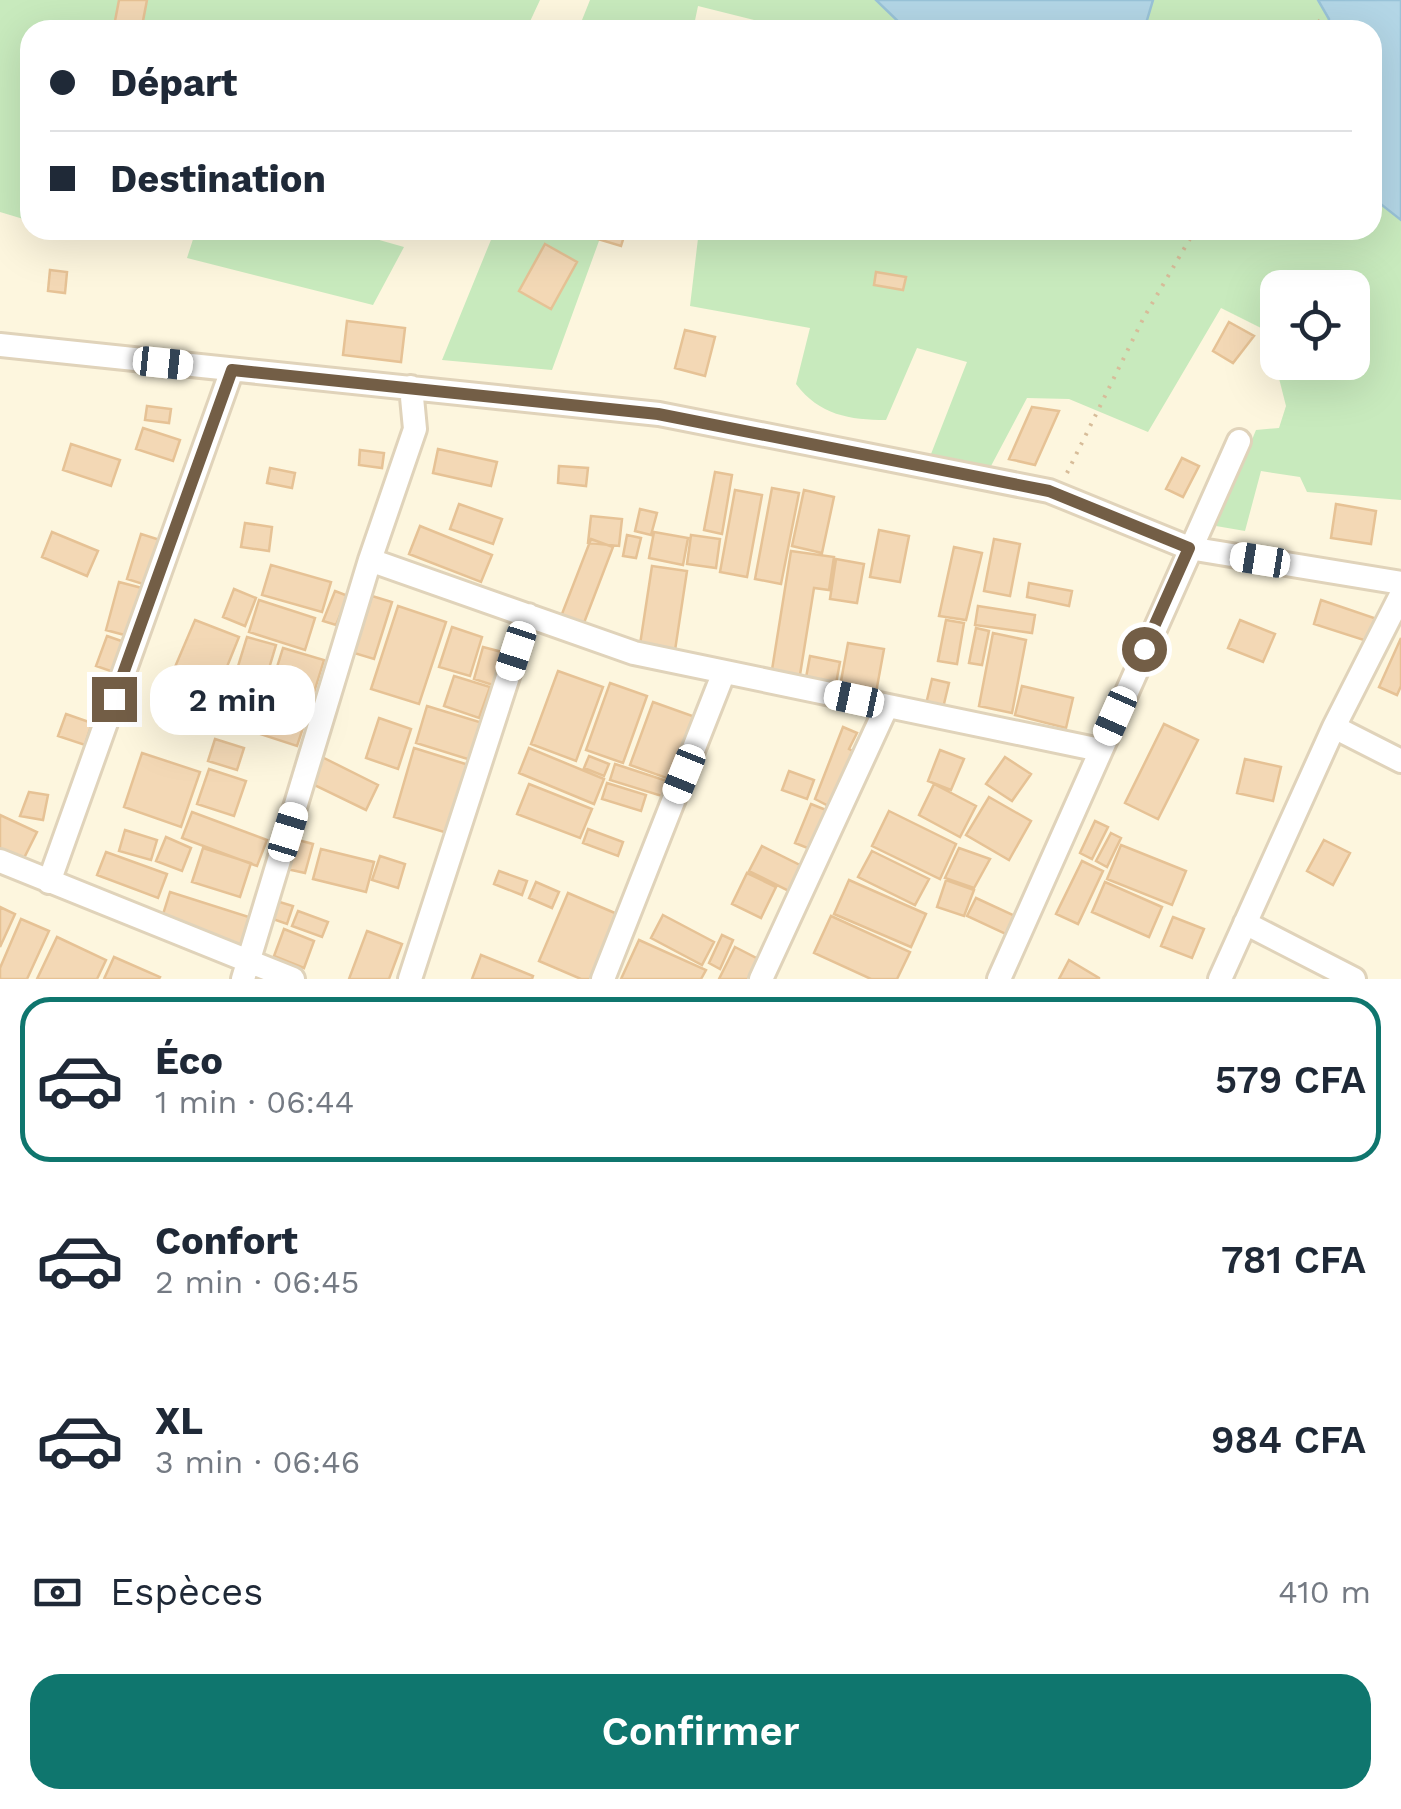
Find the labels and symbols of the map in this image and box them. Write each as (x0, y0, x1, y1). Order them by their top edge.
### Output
car (132, 345, 194, 381)
car (1228, 540, 1292, 580)
car (492, 618, 540, 684)
route start (1122, 627, 1167, 672)
callout: 2 min (149, 664, 314, 734)
route end (92, 677, 137, 722)
car (822, 678, 886, 720)
car (1089, 682, 1141, 750)
car (659, 741, 709, 807)
car (265, 799, 311, 865)

